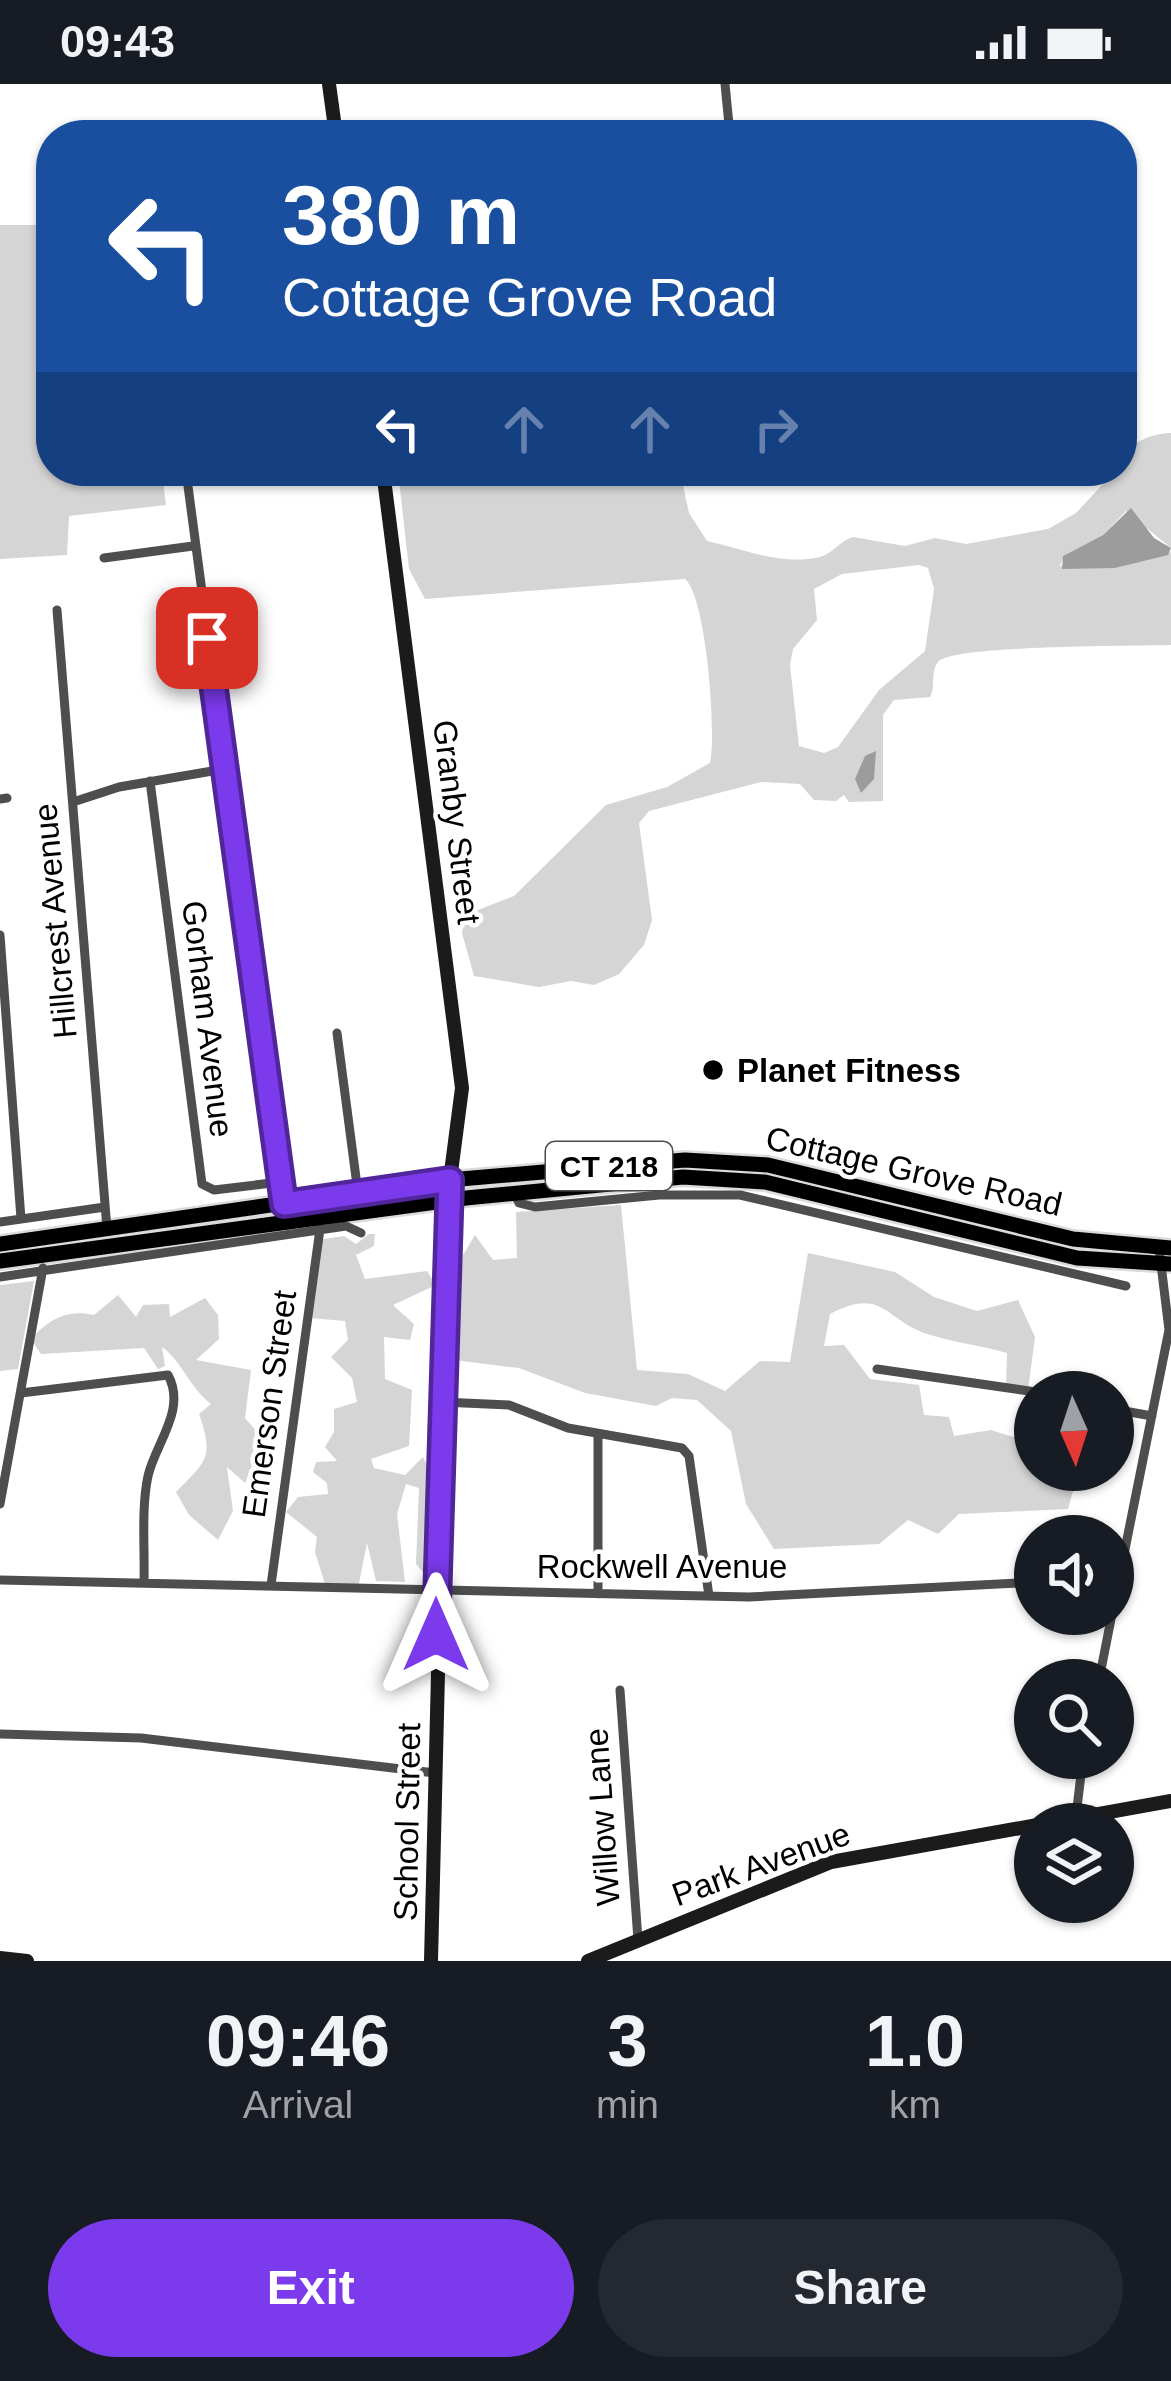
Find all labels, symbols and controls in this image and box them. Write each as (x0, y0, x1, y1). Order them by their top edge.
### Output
text: 09:43 (60, 16, 175, 67)
icon: left (84, 168, 240, 324)
text: 380 m (282, 168, 520, 262)
text: Cottage Grove Road (282, 267, 777, 327)
icon: left (365, 396, 431, 462)
icon: ahead (491, 396, 557, 462)
icon: ahead (617, 396, 683, 462)
icon: right (743, 396, 809, 462)
pin (156, 587, 258, 689)
icon: arrive (174, 605, 240, 671)
street label: Granby Street (426, 718, 488, 926)
street label: Hillcrest Avenue (26, 802, 84, 1040)
street label: Gorham Avenue (175, 899, 241, 1139)
place label: Planet Fitness (737, 1052, 961, 1089)
marker: Planet Fitness (700, 1057, 726, 1083)
street label: Cottage Grove Road (762, 1119, 1066, 1223)
road number: CT 218 (546, 1142, 672, 1190)
street label: Emerson Street (235, 1288, 303, 1520)
north arrow (1014, 1371, 1134, 1491)
map controls (1014, 1371, 1134, 1923)
button: sound (1014, 1515, 1134, 1635)
street label: Rockwell Avenue (537, 1548, 787, 1585)
position arrow (373, 1572, 499, 1698)
button: search (1014, 1659, 1134, 1779)
street label: School Street (387, 1723, 427, 1921)
street label: Willow Lane (577, 1727, 627, 1907)
button: layers (1014, 1803, 1134, 1923)
street label: Park Avenue (667, 1815, 855, 1913)
text: 09:46 (206, 2001, 390, 2081)
text: 3 (607, 2001, 648, 2081)
text: 1.0 (865, 2001, 965, 2081)
text: Arrival (243, 2083, 353, 2126)
text: min (596, 2083, 659, 2126)
text: km (889, 2083, 941, 2126)
button: Exit (48, 2219, 574, 2357)
button: Share (598, 2219, 1123, 2357)

